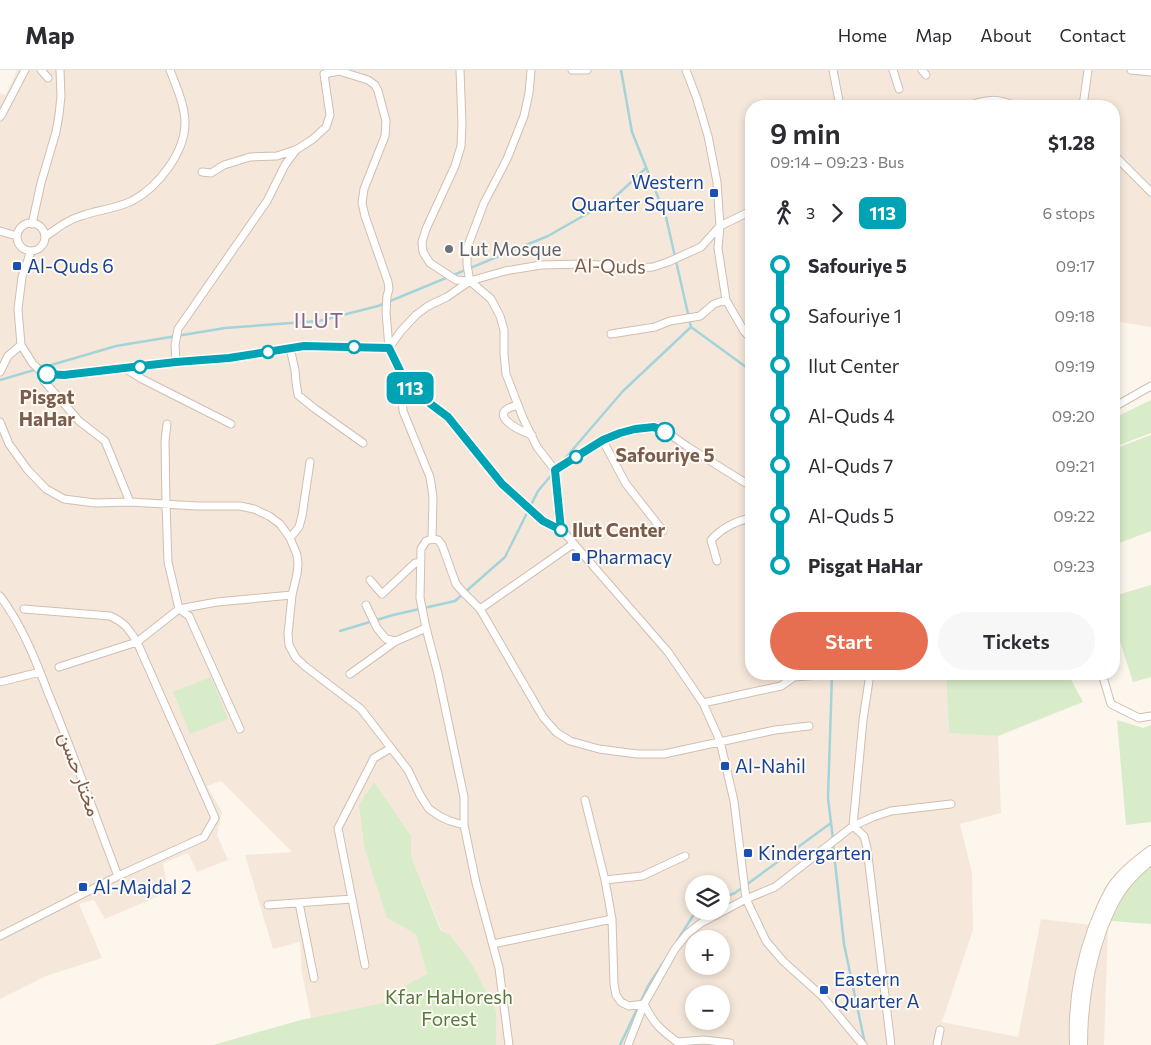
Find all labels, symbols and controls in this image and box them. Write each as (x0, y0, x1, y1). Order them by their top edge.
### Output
text: Map (25, 20, 75, 49)
text: Home (838, 24, 887, 46)
text: Map (915, 24, 952, 46)
text: About (980, 24, 1032, 46)
text: Contact (1060, 24, 1126, 46)
text: 9 min (770, 116, 841, 150)
text: $1.28 (1048, 131, 1095, 154)
text: 09:14 – 09:23 · Bus (770, 152, 904, 171)
place label: Western Quarter Square (571, 170, 704, 215)
marker: Western Quarter Square (708, 187, 720, 199)
icon: walk (770, 199, 798, 227)
icon: forward (823, 199, 851, 227)
text: 113 (869, 202, 896, 224)
text: 3 (806, 203, 815, 222)
text: 6 stops (1042, 203, 1095, 222)
place label: Lut Mosque (459, 237, 562, 260)
marker: Lut Mosque (443, 243, 455, 255)
street label: Al-Quds (574, 253, 646, 278)
place label: Al-Quds 6 (27, 254, 114, 277)
text: Safouriye 5 (808, 254, 907, 277)
text: 09:17 (1056, 256, 1095, 275)
marker: Al-Quds 6 (11, 260, 23, 272)
text: Safouriye 1 (808, 304, 902, 327)
text: 09:18 (1055, 306, 1095, 325)
district label: ILUT (294, 307, 344, 332)
unlabelled marker (347, 340, 361, 354)
unlabelled marker (261, 345, 275, 359)
text: Ilut Center (808, 354, 899, 377)
text: 09:19 (1055, 356, 1095, 375)
unlabelled marker (133, 360, 147, 374)
marker: Pisgat HaHar (37, 364, 57, 384)
line badge: 113 (381, 372, 439, 404)
text: 113 (397, 377, 423, 399)
place label: Pisgat HaHar (19, 385, 75, 430)
text: Al-Quds 4 (808, 404, 895, 427)
text: 09:20 (1052, 406, 1095, 425)
marker: Safouriye 5 (655, 422, 675, 442)
place label: Safouriye 5 (616, 443, 714, 466)
unlabelled marker (569, 450, 583, 464)
text: Al-Quds 7 (808, 454, 893, 477)
text: 09:21 (1055, 456, 1095, 475)
text: Al-Quds 5 (808, 504, 894, 527)
text: 09:22 (1053, 506, 1095, 525)
place label: Ilut Center (572, 518, 666, 541)
marker: Ilut Center (554, 523, 568, 537)
place label: Pharmacy (586, 545, 672, 568)
marker: Pharmacy (570, 551, 582, 563)
text: Pisgat HaHar (808, 554, 923, 577)
text: 09:23 (1053, 556, 1095, 575)
button: Start (770, 612, 928, 670)
button: Tickets (938, 612, 1095, 670)
street label: مختار حسن (54, 729, 106, 819)
place label: Al-Nahil (735, 754, 806, 777)
marker: Al-Nahil (719, 760, 731, 772)
place label: Kindergarten (758, 841, 871, 864)
marker: Kindergarten (742, 847, 754, 859)
place label: Al-Majdal 2 (93, 875, 192, 898)
map controls (685, 875, 730, 1030)
button: layers (685, 875, 730, 920)
marker: Al-Majdal 2 (77, 881, 89, 893)
button: + (685, 930, 730, 975)
place label: Eastern Quarter A (834, 967, 920, 1012)
marker: Eastern Quarter A (818, 984, 830, 996)
park label: Kfar HaHoresh Forest (385, 985, 513, 1030)
button: − (685, 985, 730, 1030)

